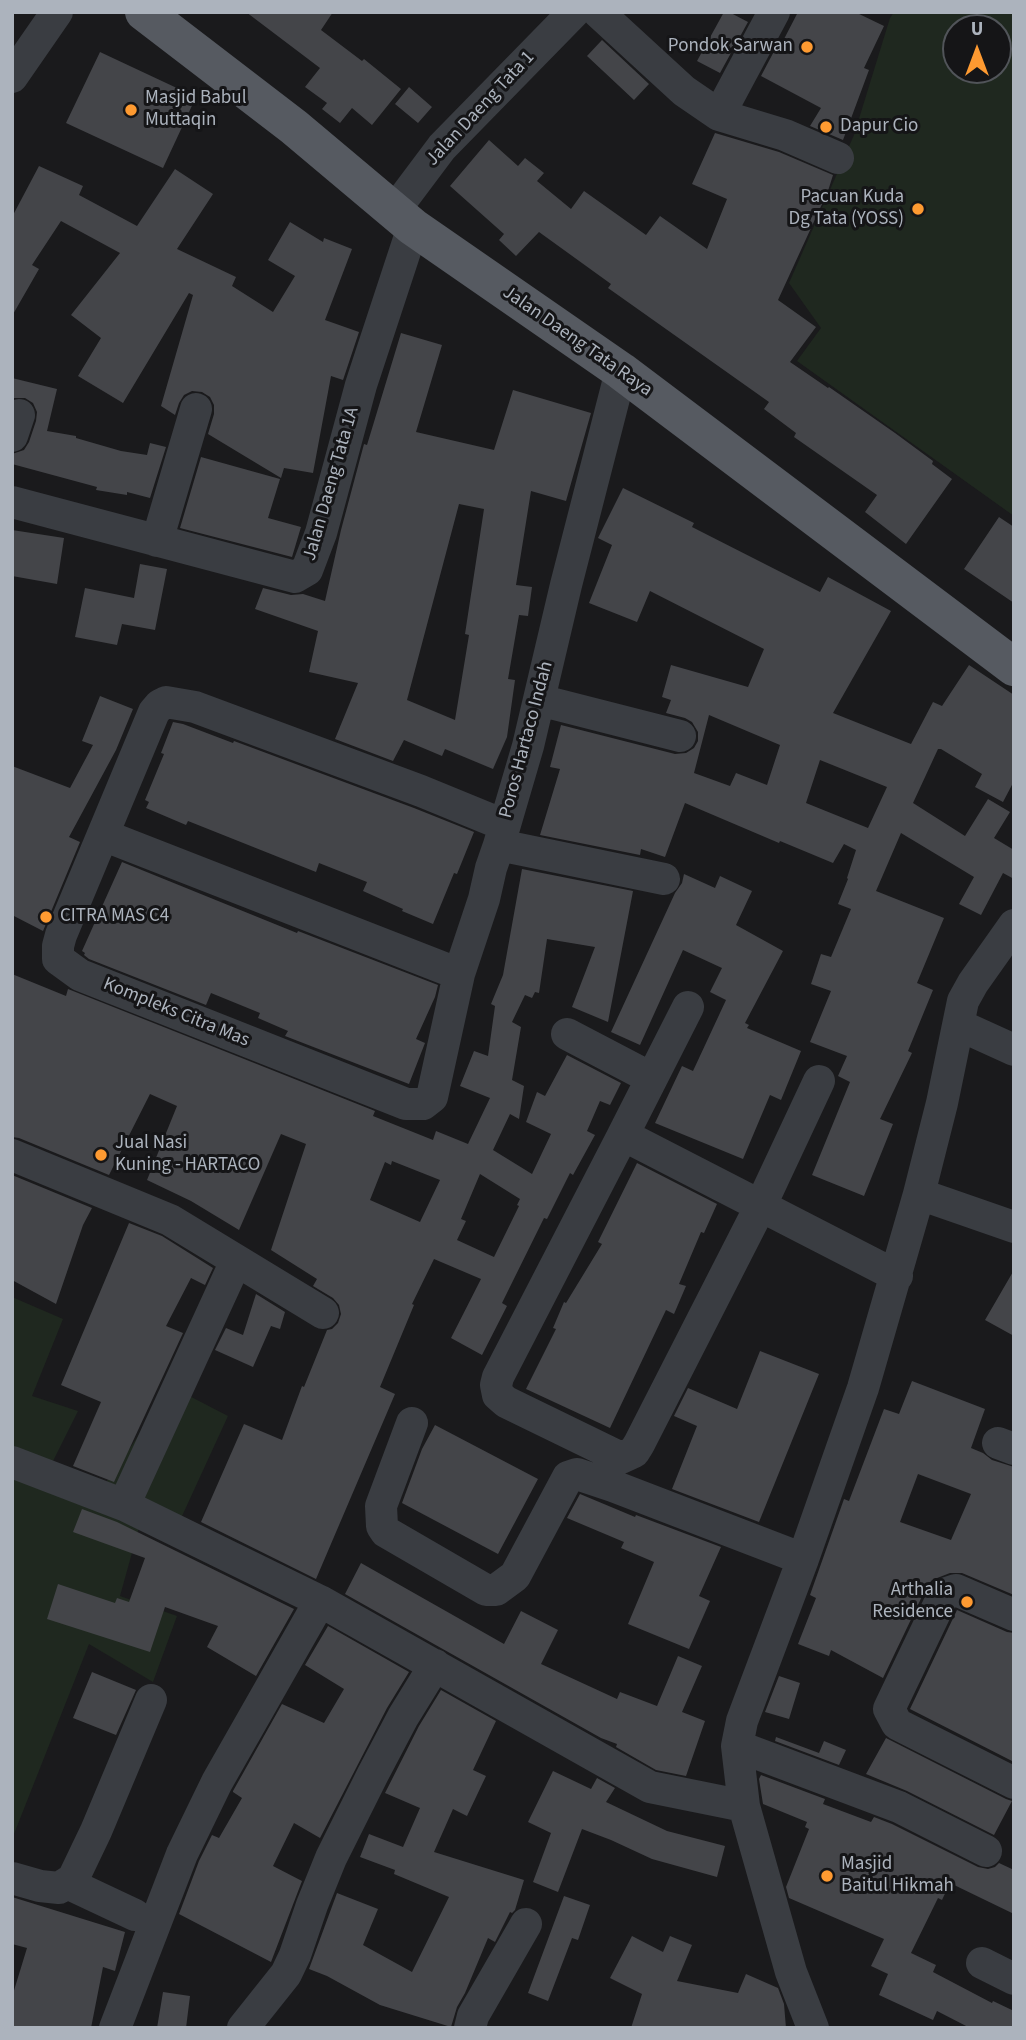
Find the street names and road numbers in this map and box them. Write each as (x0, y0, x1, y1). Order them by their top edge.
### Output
street label: Jalan Daeng Tata 1 (422, 47, 540, 171)
street label: Jalan Daeng Tata Raya (498, 282, 656, 402)
street label: Jalan Daeng Tata 1A (299, 404, 365, 564)
street label: Poros Hartaco Indah (495, 659, 559, 821)
street label: Kompleks Citra Mas (100, 973, 252, 1053)

